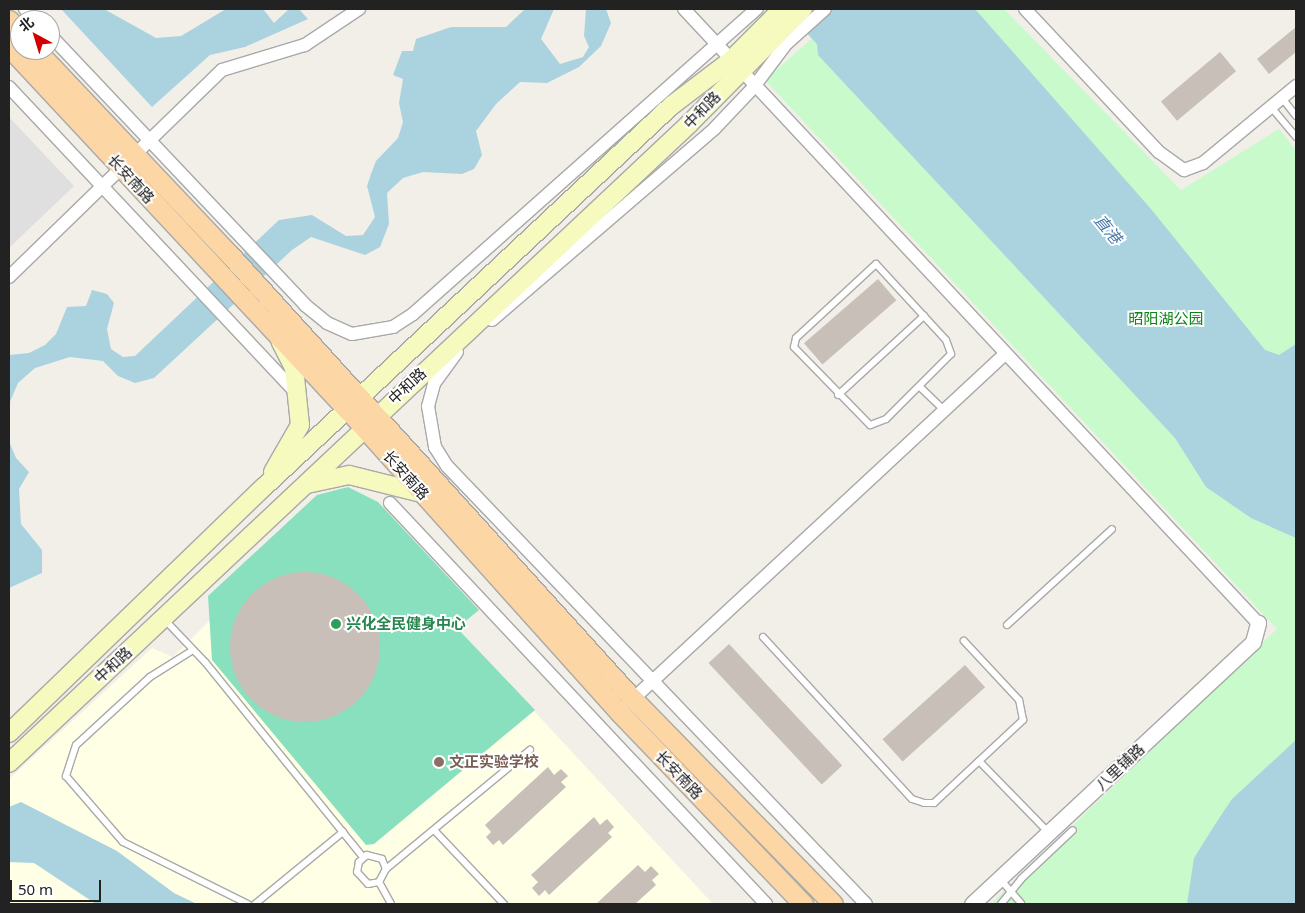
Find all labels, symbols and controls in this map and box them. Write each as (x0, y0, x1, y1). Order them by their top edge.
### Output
north arrow (10, 10, 60, 60)
text: 北 (14, 12, 37, 36)
street label: 中和路 (680, 88, 724, 132)
street label: 长安南路 (104, 151, 158, 207)
water label: 直港 (1090, 211, 1126, 247)
park label: 昭阳湖公园 (1129, 310, 1203, 328)
street label: 中和路 (384, 364, 430, 408)
street label: 长安南路 (379, 447, 433, 503)
place label: 兴化全民健身中心 (346, 615, 466, 633)
marker: 兴化全民健身中心 (330, 618, 342, 630)
street label: 中和路 (90, 643, 136, 687)
street label: 八里铺路 (1092, 740, 1148, 794)
street label: 长安南路 (652, 747, 706, 803)
place label: 文正实验学校 (449, 753, 539, 771)
marker: 文正实验学校 (433, 756, 445, 768)
scale bar (12, 870, 104, 902)
text: 50 m (18, 879, 53, 899)

